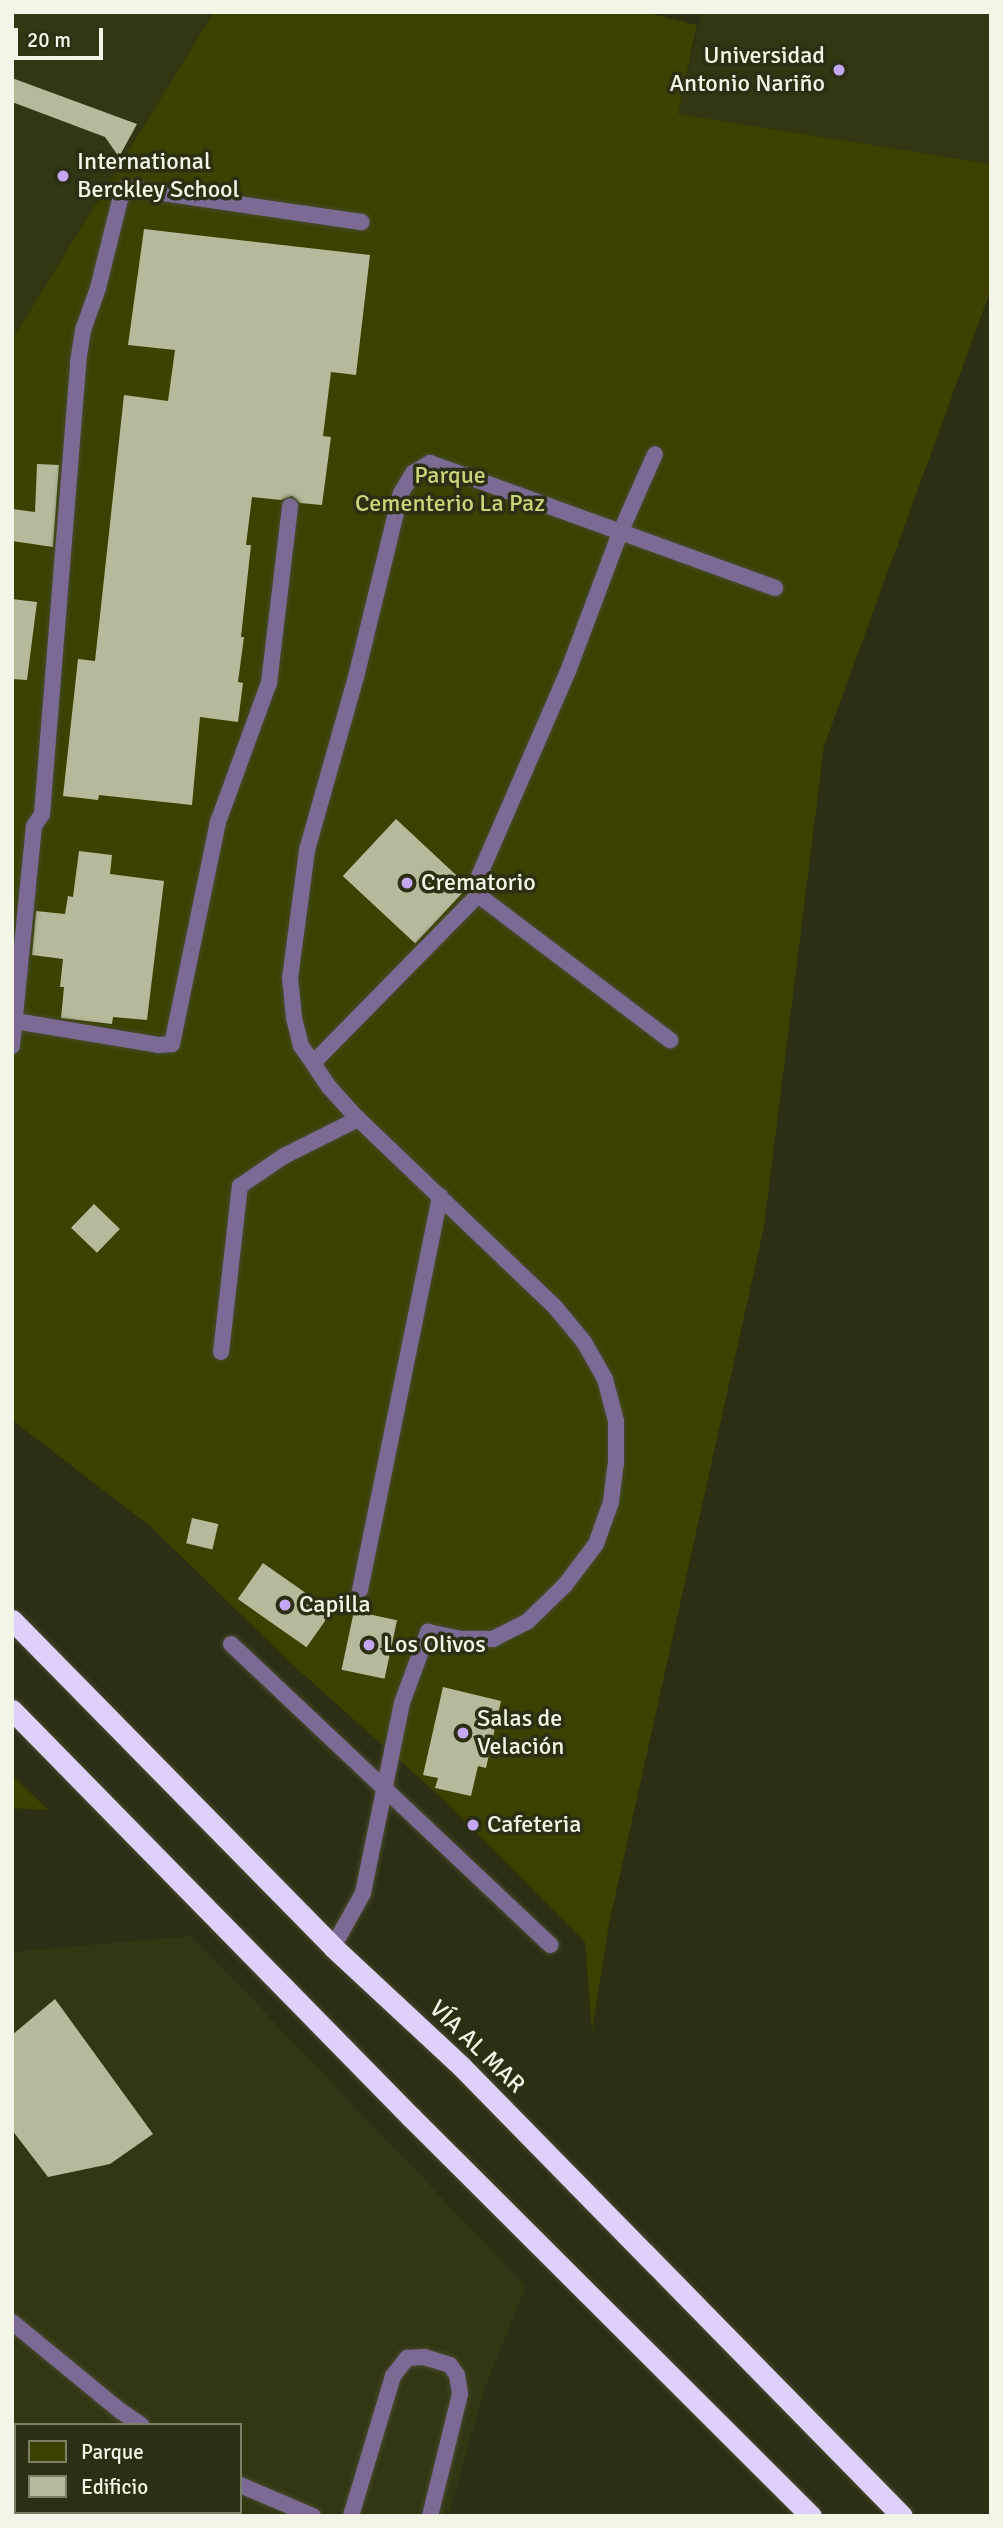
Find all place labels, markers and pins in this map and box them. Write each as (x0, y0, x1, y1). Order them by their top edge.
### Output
place label: Universidad Antonio Nariño (669, 42, 825, 98)
marker: Universidad Antonio Nariño (831, 62, 847, 78)
place label: International Berckley School (77, 148, 240, 204)
marker: International Berckley School (55, 168, 71, 184)
place label: Crematorio (421, 869, 536, 897)
marker: Crematorio (399, 875, 415, 891)
place label: Capilla (299, 1591, 371, 1619)
marker: Capilla (277, 1597, 293, 1613)
place label: Los Olivos (383, 1631, 486, 1659)
marker: Los Olivos (361, 1637, 377, 1653)
place label: Salas de Velación (477, 1705, 564, 1761)
marker: Salas de Velación (455, 1725, 471, 1741)
place label: Cafeteria (487, 1811, 581, 1839)
marker: Cafeteria (465, 1817, 481, 1833)

